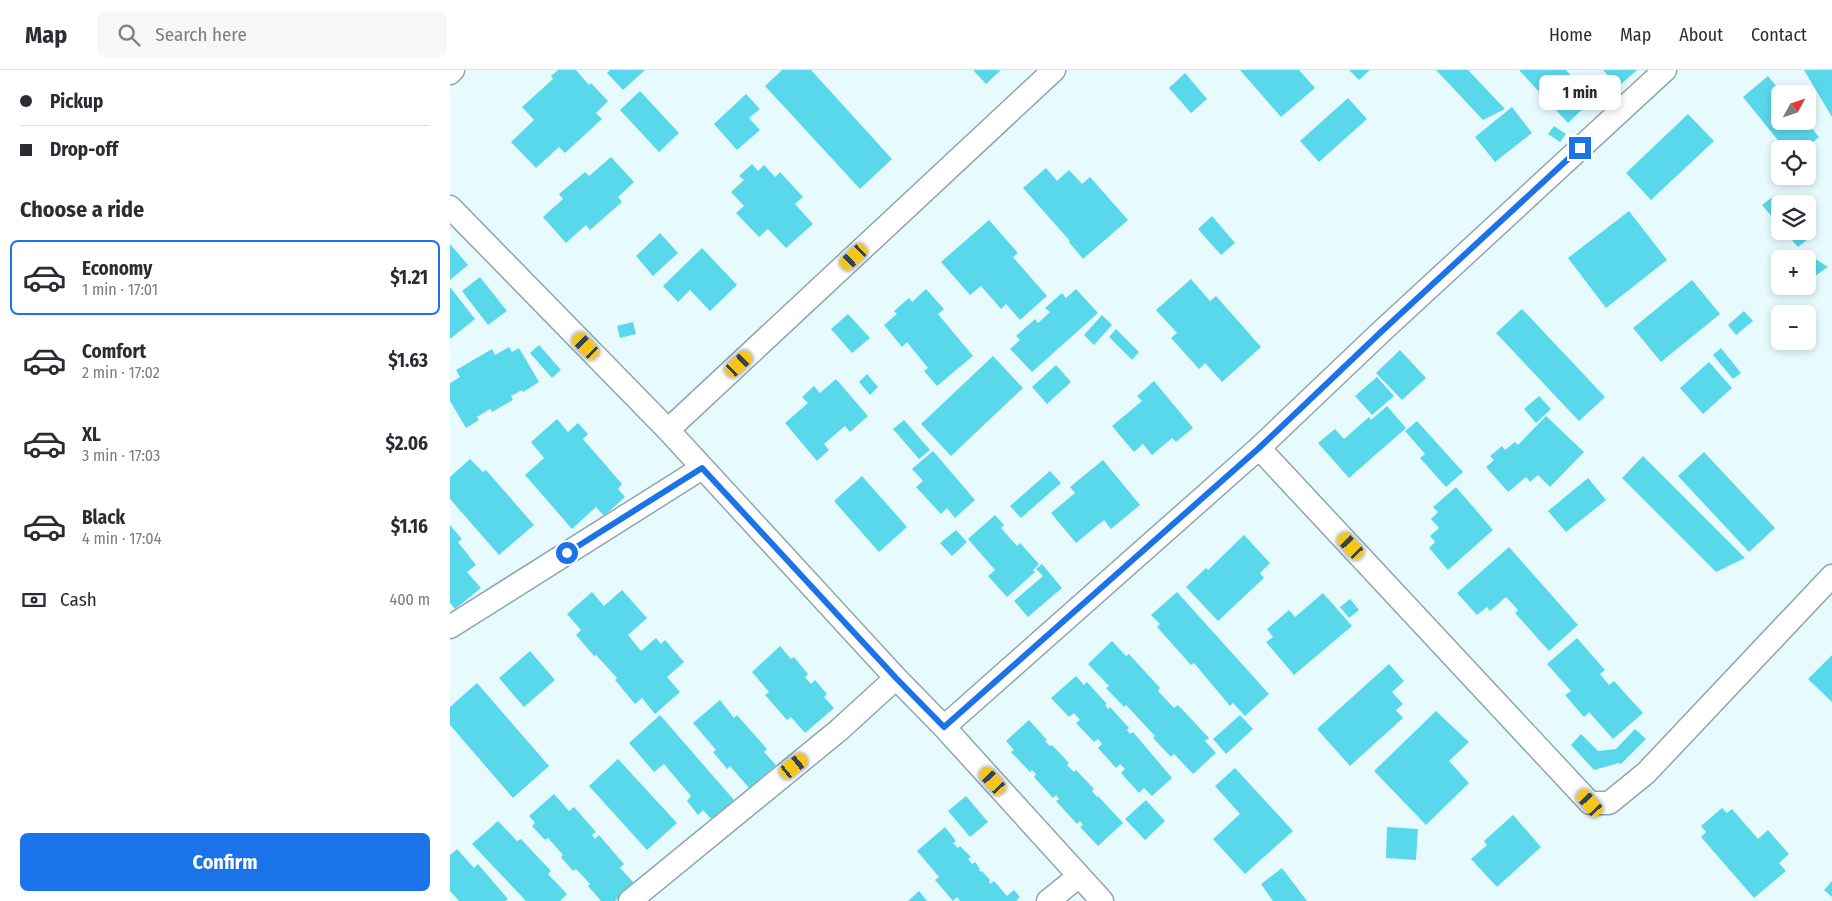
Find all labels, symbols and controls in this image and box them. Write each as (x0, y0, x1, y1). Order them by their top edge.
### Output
search box (97, 12, 447, 57)
text: Map (25, 21, 67, 49)
icon: search (115, 21, 143, 49)
text: Search here (155, 23, 247, 46)
text: Home (1549, 24, 1592, 46)
text: Map (1620, 24, 1651, 46)
text: About (1679, 24, 1723, 46)
text: Contact (1751, 24, 1807, 46)
callout: 1 min (1539, 75, 1621, 110)
text: 1 min (1563, 83, 1597, 102)
north arrow (1771, 85, 1816, 130)
map controls (1771, 85, 1816, 350)
text: Pickup (50, 90, 103, 113)
route end (1569, 137, 1591, 159)
text: Drop-off (50, 138, 118, 161)
button: locate (1771, 140, 1816, 185)
button: layers (1771, 195, 1816, 240)
text: Choose a ride (20, 196, 144, 223)
car (837, 241, 870, 273)
button: + (1771, 250, 1816, 295)
icon: car (22, 255, 67, 300)
text: Economy (82, 257, 152, 280)
text: $1.21 (390, 266, 428, 289)
text: 1 min · 17:01 (82, 280, 158, 299)
button: − (1771, 305, 1816, 350)
car (570, 330, 601, 362)
icon: car (22, 338, 67, 383)
text: Comfort (82, 340, 146, 363)
car (722, 348, 755, 380)
text: $1.63 (388, 349, 428, 372)
text: 2 min · 17:02 (82, 363, 160, 382)
icon: car (22, 421, 67, 466)
text: XL (82, 423, 101, 446)
text: $2.06 (386, 432, 428, 455)
text: 3 min · 17:03 (82, 446, 160, 465)
icon: car (22, 504, 67, 549)
text: Black (82, 506, 125, 529)
text: $1.16 (391, 515, 428, 538)
text: 4 min · 17:04 (82, 529, 161, 548)
car (1335, 530, 1366, 562)
route start (556, 542, 578, 564)
icon: cash (20, 586, 48, 614)
text: Cash (60, 588, 97, 611)
text: 400 m (390, 590, 430, 609)
car (777, 751, 810, 781)
car (977, 765, 1008, 797)
car (1574, 787, 1605, 819)
button: Confirm (20, 833, 430, 891)

